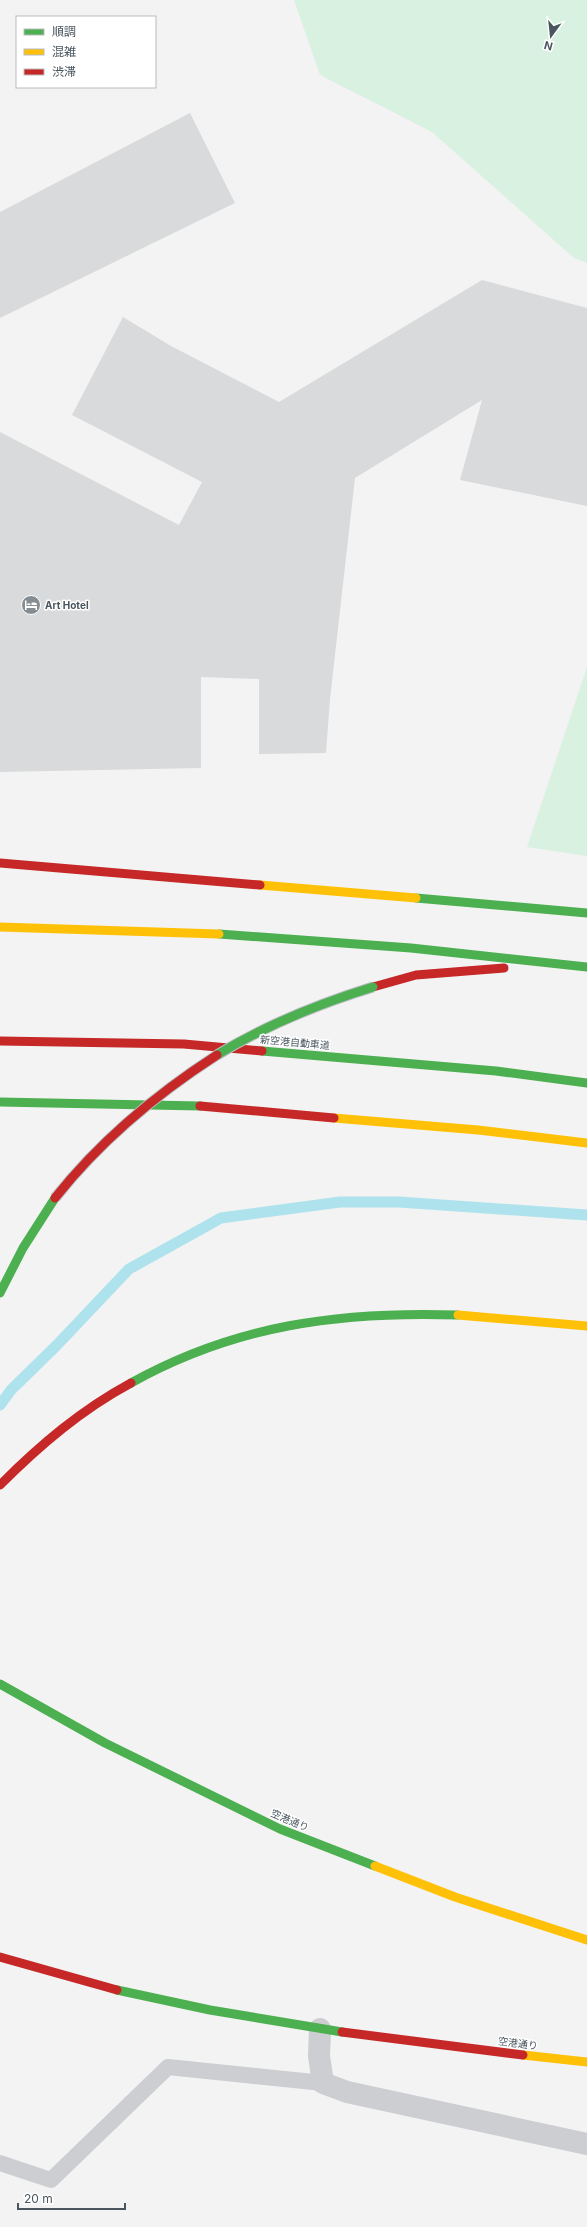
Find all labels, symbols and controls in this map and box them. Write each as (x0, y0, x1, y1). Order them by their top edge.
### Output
legend (16, 16, 156, 88)
north arrow (531, 16, 571, 56)
text: 順調 (52, 24, 76, 39)
text: N (543, 38, 554, 54)
text: 混雑 (52, 44, 76, 59)
text: 渋滞 (52, 64, 76, 79)
hotel icon: Art Hotel (20, 594, 42, 616)
place label: Art Hotel (45, 599, 89, 611)
street label: 新空港自動車道 (260, 1033, 330, 1051)
street label: 空港通り (269, 1807, 311, 1833)
street label: 空港通り (497, 2035, 539, 2051)
scale bar (18, 2185, 125, 2211)
text: 20 m (24, 2191, 53, 2206)

